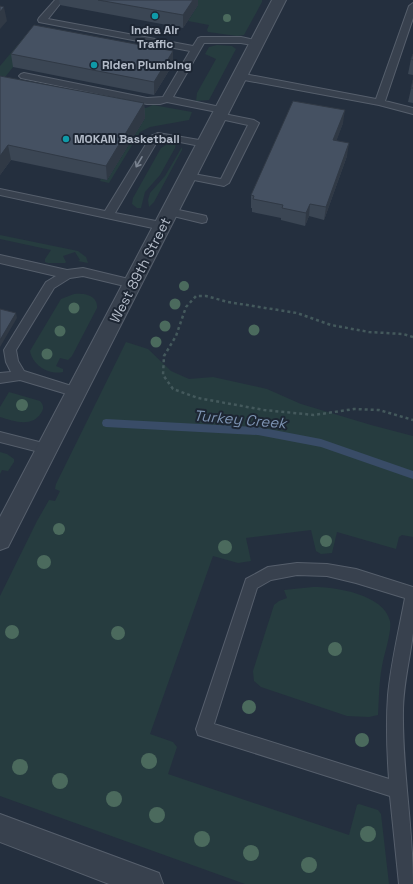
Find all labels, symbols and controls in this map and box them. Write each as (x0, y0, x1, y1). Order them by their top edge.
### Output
marker: Indra Air Traffic (150, 11, 160, 21)
place label: Indra Air Traffic (131, 22, 179, 52)
place label: Riden Plumbing (102, 57, 192, 73)
marker: Riden Plumbing (89, 60, 99, 70)
place label: MOKAN Basketball (74, 131, 180, 147)
marker: MOKAN Basketball (61, 134, 71, 144)
one-way arrow (134, 156, 142, 168)
street label: West 89th Street (106, 214, 174, 326)
water label: Turkey Creek (193, 405, 289, 433)

